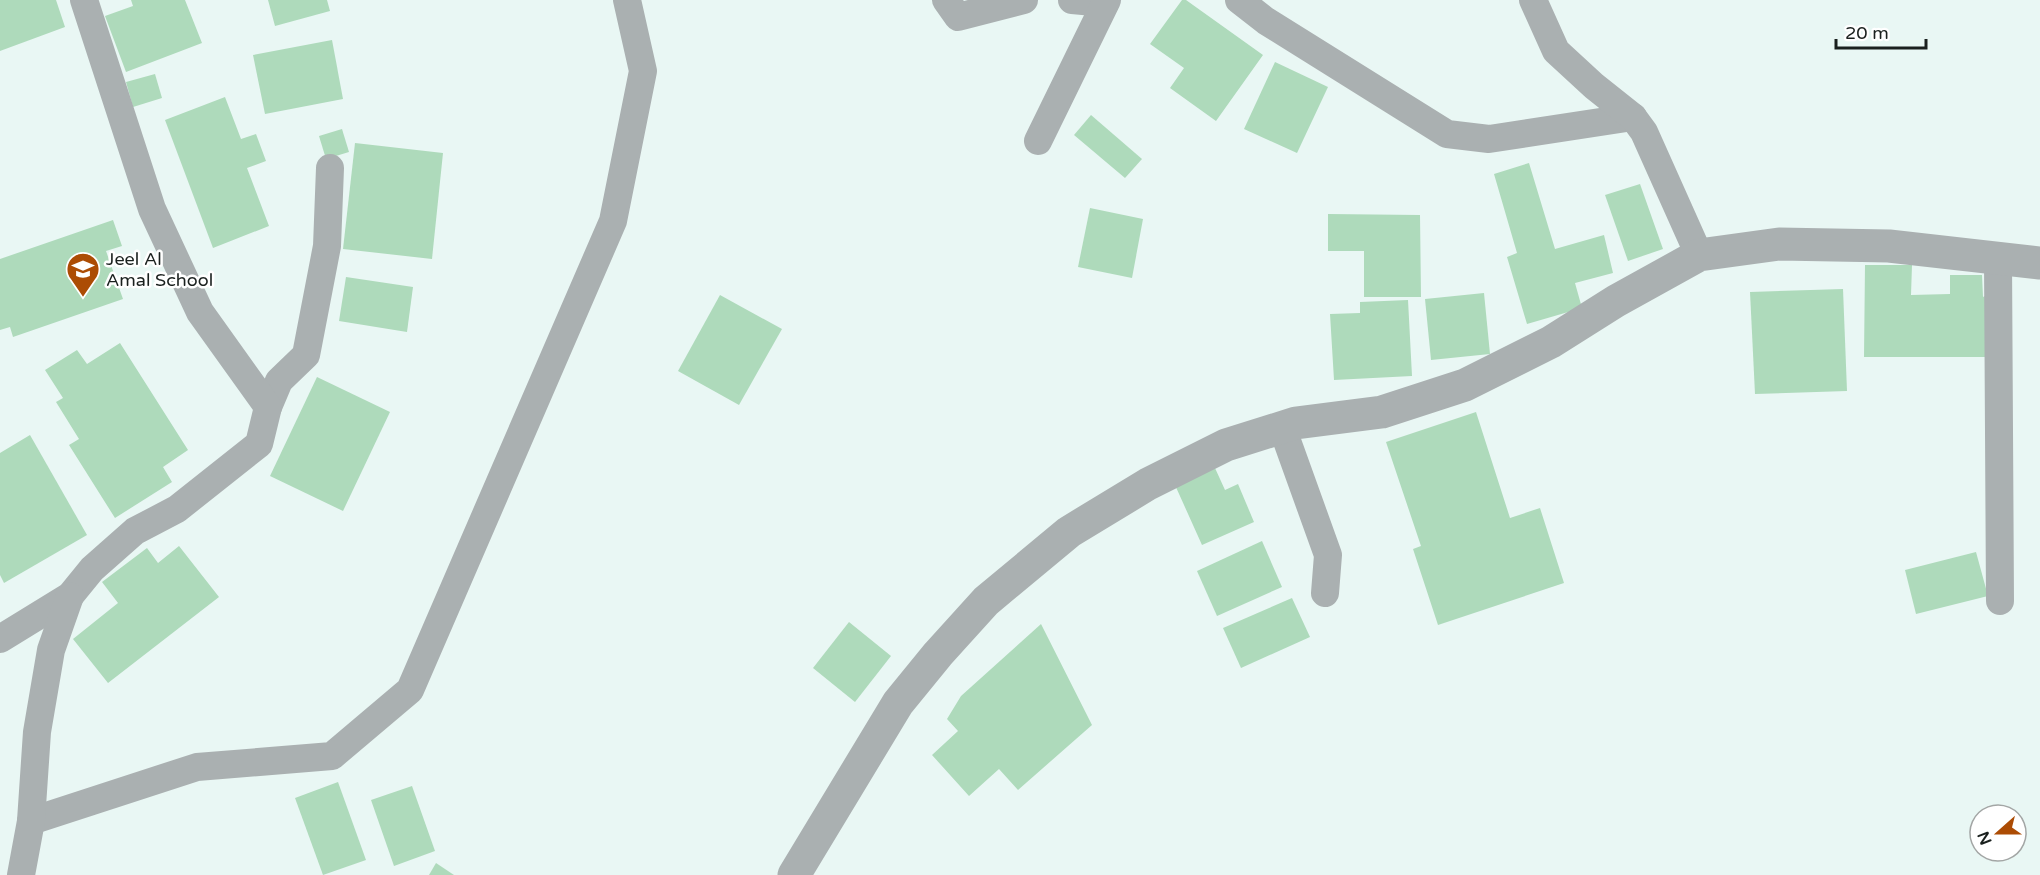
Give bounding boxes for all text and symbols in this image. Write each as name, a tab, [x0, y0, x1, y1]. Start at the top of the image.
scale bar	[1836, 12, 1926, 50]
text: 20 m	[1845, 22, 1889, 44]
place label: Jeel Al Amal School	[106, 248, 213, 291]
school or university icon: Jeel Al Amal School	[65, 251, 101, 298]
north arrow	[1968, 803, 2028, 863]
text: N	[1973, 828, 1997, 848]

